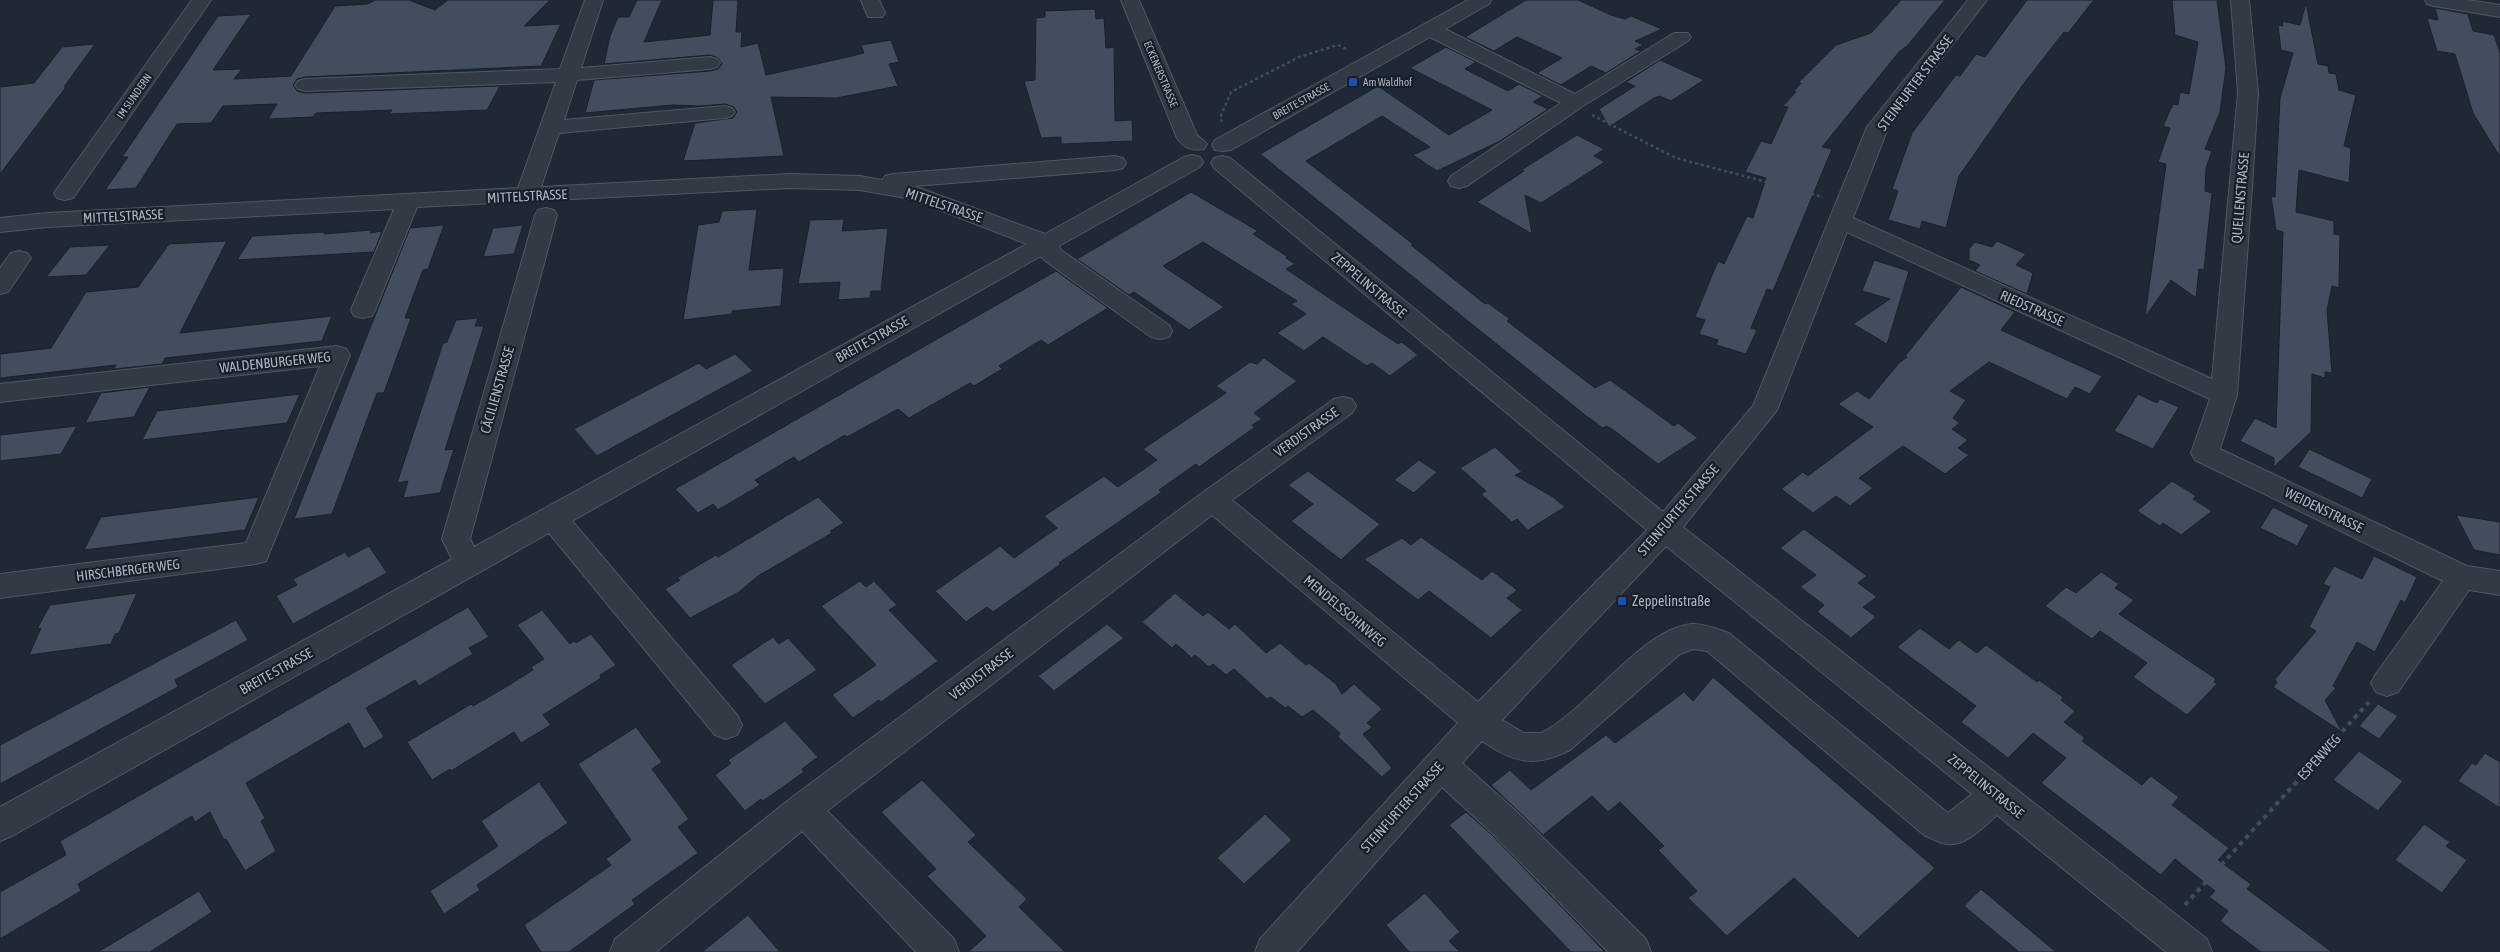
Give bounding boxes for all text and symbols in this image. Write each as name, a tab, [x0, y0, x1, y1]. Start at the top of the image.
street label: STEINFURTER STRASSE	[1874, 32, 1956, 134]
street label: ECKENERSTRASSE	[1142, 39, 1180, 109]
street label: IM SUNDERN	[114, 71, 154, 121]
marker: Am Waldhof	[1347, 76, 1359, 88]
place label: Am Waldhof	[1363, 76, 1412, 88]
street label: BREITE STRASSE	[1270, 80, 1332, 122]
street label: QUELLENSTRASSE	[2228, 152, 2252, 244]
street label: MITTELSTRASSE	[903, 184, 985, 226]
street label: MITTELSTRASSE	[487, 186, 568, 206]
street label: MITTELSTRASSE	[83, 206, 164, 226]
street label: ZEPPELINSTRASSE	[1328, 249, 1410, 321]
street label: RIEDSTRASSE	[1998, 287, 2066, 329]
street label: BREITE STRASSE	[833, 312, 911, 366]
street label: CÄCILIENSTRASSE	[477, 345, 517, 435]
street label: WALDENBURGER WEG	[219, 348, 331, 376]
street label: VERDISTRASSE	[1271, 404, 1341, 460]
street label: STEINFURTER STRASSE	[1634, 461, 1722, 559]
street label: WEIDENSTRASSE	[2282, 484, 2366, 536]
street label: HIRSCHBERGER WEG	[75, 556, 181, 584]
street label: MENDELSSOHNWEG	[1301, 572, 1389, 650]
place label: Zeppelinstraße	[1632, 593, 1710, 609]
marker: Zeppelinstraße	[1616, 595, 1628, 607]
street label: BREITE STRASSE	[237, 644, 315, 698]
street label: VERDISTRASSE	[946, 645, 1016, 703]
street label: ESPENWEG	[2294, 731, 2344, 783]
street label: ZEPPELINSTRASSE	[1945, 751, 2027, 821]
street label: STEINFURTER STRASSE	[1357, 759, 1447, 855]

